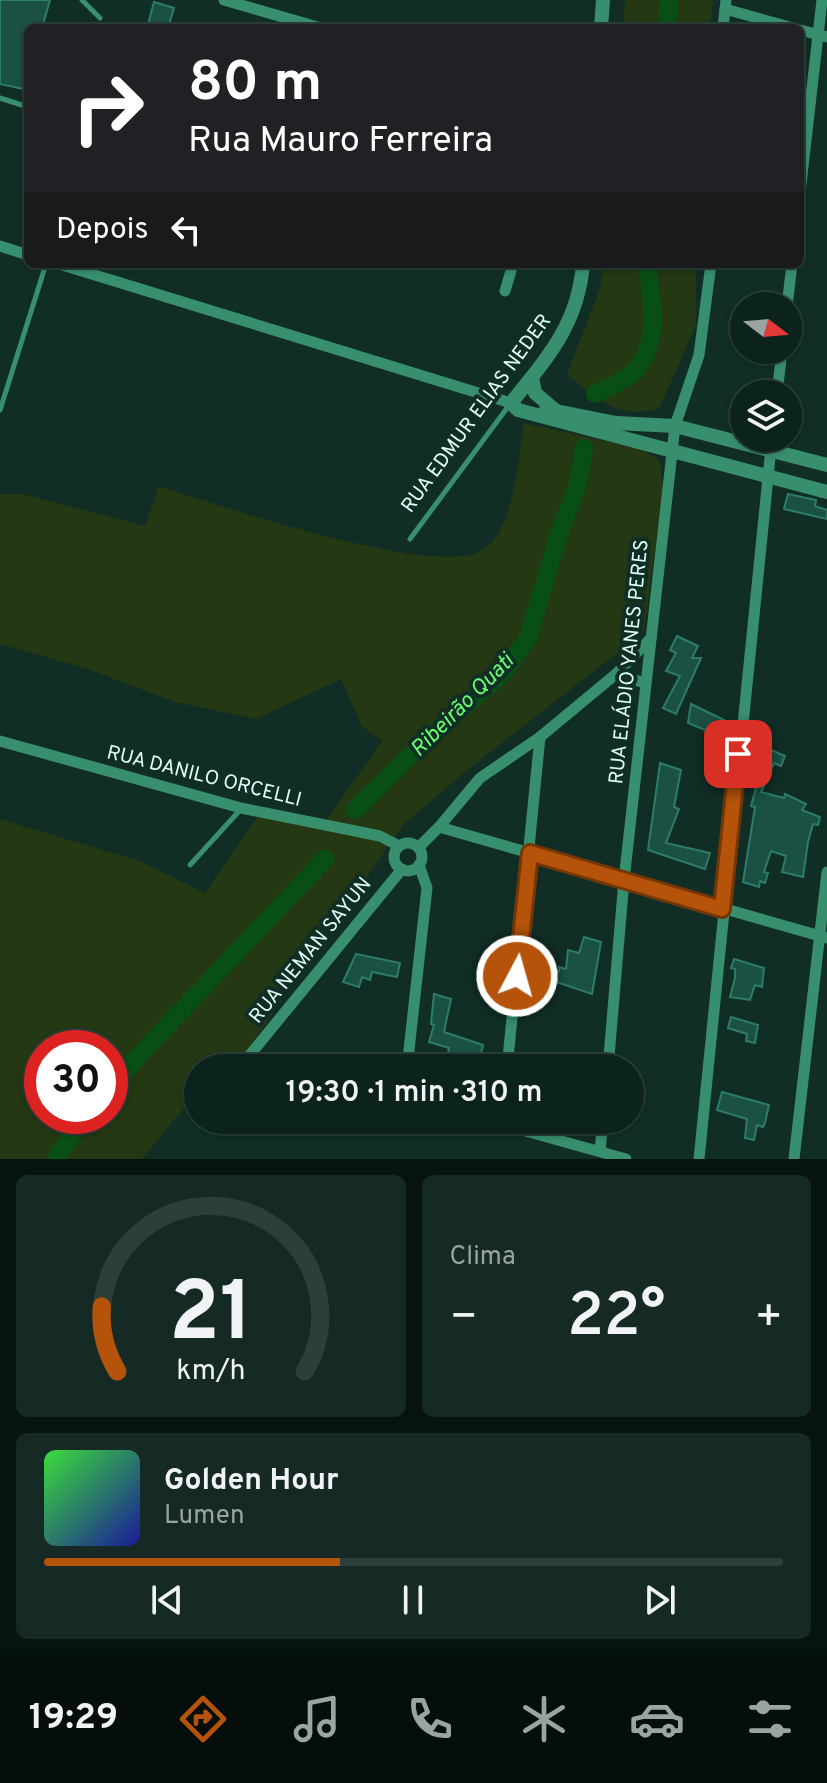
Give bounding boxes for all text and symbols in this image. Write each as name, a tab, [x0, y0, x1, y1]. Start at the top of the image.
text: 80 m	[188, 50, 322, 120]
icon: right	[56, 56, 160, 160]
text: Rua Mauro Ferreira	[188, 119, 493, 165]
icon: left	[164, 208, 208, 252]
text: Depois	[56, 212, 148, 249]
north arrow	[730, 292, 802, 364]
map controls	[730, 292, 802, 452]
street label: RUA EDMUR ELIAS NEDER	[396, 309, 558, 519]
button: layers	[730, 380, 802, 452]
street label: RUA ELÁDIO YANES PERES	[602, 538, 656, 786]
water label: Ribeirão Quati	[406, 648, 521, 763]
pin	[704, 720, 772, 788]
icon: arrive	[716, 732, 760, 776]
street label: RUA DANILO ORCELLI	[104, 740, 304, 814]
street label: RUA NEMAN SAYUN	[244, 872, 378, 1030]
position arrow	[475, 934, 559, 1018]
speed limit sign: 30	[24, 1030, 128, 1134]
text: 19:30 · 1 min · 310 m	[286, 1075, 542, 1112]
text: Clima	[450, 1241, 516, 1274]
text: 21	[169, 1265, 253, 1370]
text: 22°	[567, 1281, 665, 1357]
text: −	[450, 1291, 478, 1347]
text: +	[755, 1291, 783, 1347]
text: km/h	[176, 1354, 245, 1390]
text: Golden Hour	[164, 1463, 338, 1500]
text: Lumen	[164, 1500, 245, 1533]
icon: previous	[145, 1578, 189, 1622]
icon: pause	[391, 1578, 435, 1622]
icon: next	[638, 1578, 682, 1622]
icon: directions	[175, 1691, 231, 1747]
icon: music	[289, 1691, 345, 1747]
icon: phone	[402, 1691, 458, 1747]
icon: climate	[516, 1691, 572, 1747]
icon: car	[629, 1691, 685, 1747]
icon: filters	[742, 1691, 798, 1747]
text: 19:29	[29, 1696, 118, 1742]

